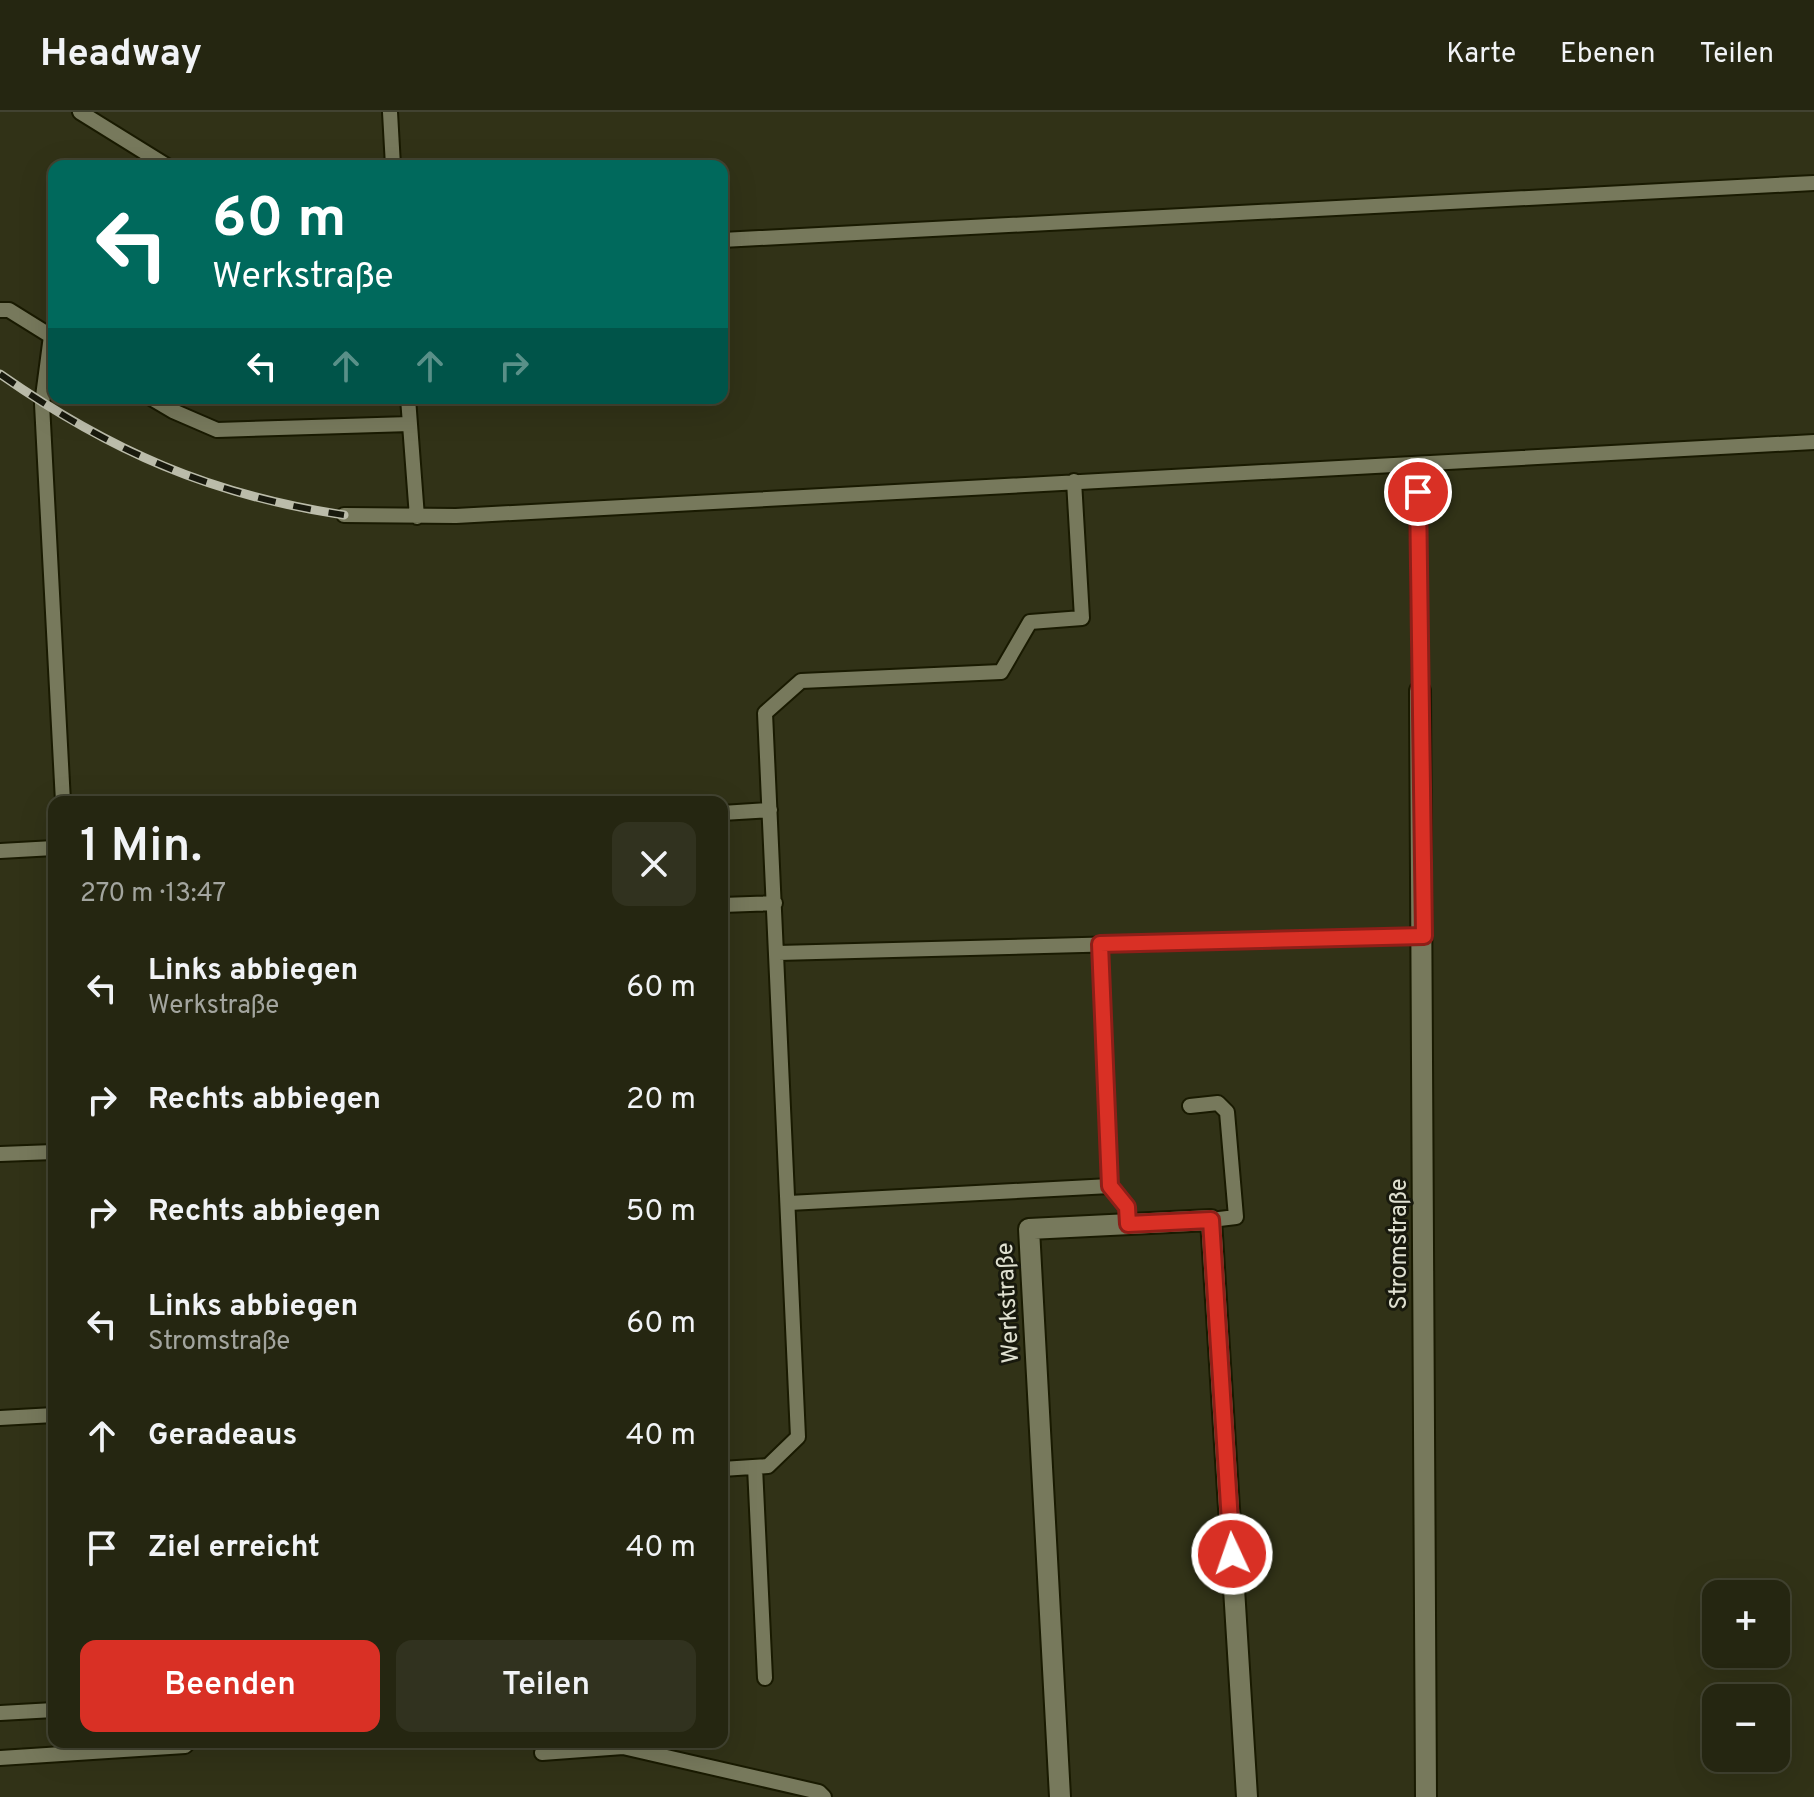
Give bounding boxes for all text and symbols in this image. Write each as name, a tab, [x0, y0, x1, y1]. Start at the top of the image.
text: Headway	[40, 31, 202, 80]
text: Karte	[1446, 37, 1516, 73]
text: Ebenen	[1560, 37, 1656, 73]
text: Teilen	[1700, 37, 1774, 73]
text: 60 m	[212, 186, 346, 256]
icon: left	[80, 192, 184, 296]
text: Werkstraße	[212, 255, 394, 301]
icon: left	[240, 344, 284, 388]
icon: ahead	[324, 344, 368, 388]
icon: ahead	[408, 344, 452, 388]
icon: right	[492, 344, 536, 388]
pin	[1384, 458, 1452, 526]
icon: arrive	[1396, 470, 1440, 514]
text: 1 Min.	[80, 818, 202, 878]
button: close	[612, 822, 696, 906]
text: 270 m · 13:47	[80, 878, 226, 911]
text: Links abbiegen	[148, 953, 358, 990]
icon: left	[80, 966, 124, 1010]
text: 60 m	[626, 970, 696, 1007]
text: Werkstraße	[148, 990, 279, 1023]
icon: right	[80, 1078, 124, 1122]
text: Rechts abbiegen	[148, 1082, 381, 1119]
text: 20 m	[626, 1082, 696, 1119]
street label: Stromstraße	[1385, 1178, 1415, 1310]
icon: right	[80, 1190, 124, 1234]
text: Rechts abbiegen	[148, 1194, 381, 1231]
text: 50 m	[626, 1194, 696, 1231]
street label: Werkstraße	[991, 1242, 1027, 1364]
text: Links abbiegen	[148, 1289, 358, 1326]
icon: left	[80, 1302, 124, 1346]
text: 60 m	[626, 1306, 696, 1343]
text: Stromstraße	[148, 1326, 290, 1359]
icon: ahead	[80, 1414, 124, 1458]
text: Geradeaus	[148, 1418, 297, 1455]
text: 40 m	[626, 1418, 696, 1455]
position arrow	[1190, 1512, 1274, 1596]
icon: arrive	[80, 1526, 124, 1570]
text: Ziel erreicht	[148, 1530, 320, 1567]
text: 40 m	[626, 1530, 696, 1567]
map controls	[1702, 1580, 1790, 1772]
button: +	[1702, 1580, 1790, 1668]
button: Beenden	[80, 1640, 380, 1732]
button: Teilen	[396, 1640, 696, 1732]
button: −	[1702, 1684, 1790, 1772]

